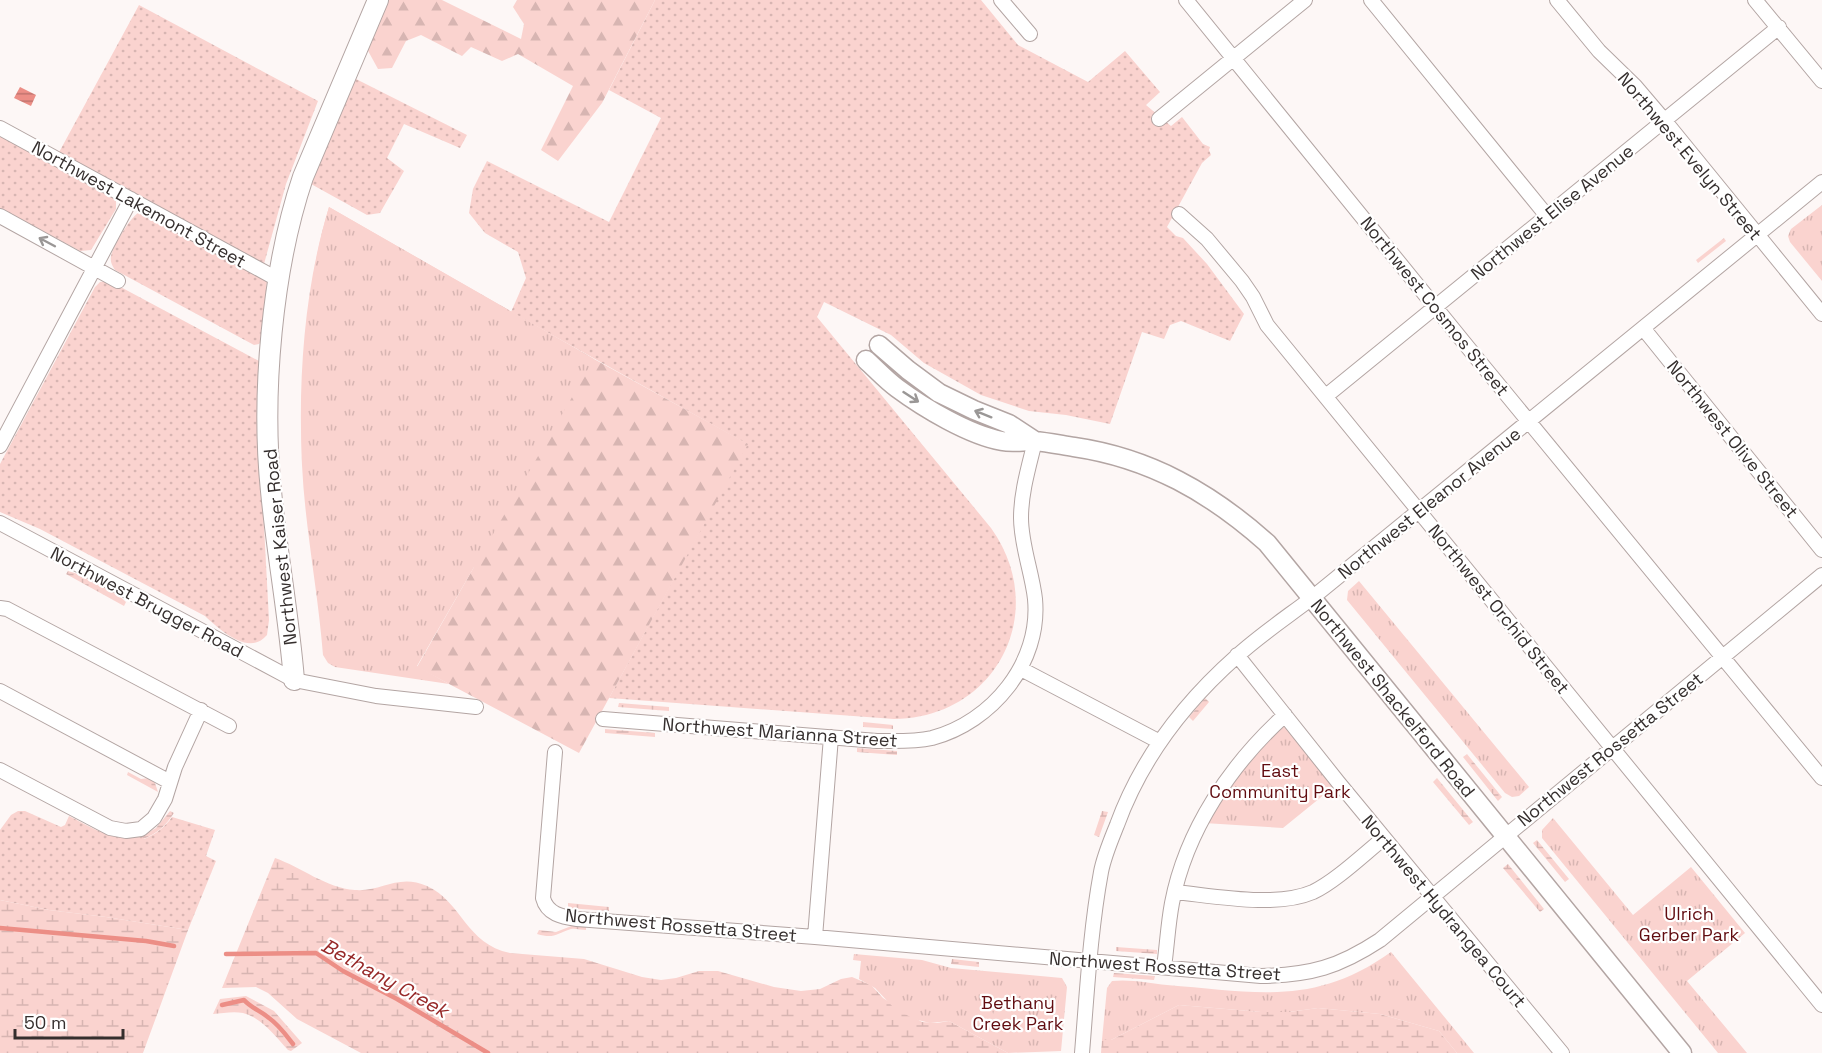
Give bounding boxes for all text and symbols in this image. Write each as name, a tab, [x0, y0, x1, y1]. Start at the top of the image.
street label: Northwest Evelyn Street	[1613, 67, 1767, 245]
street label: Northwest Lakemont Street	[28, 135, 250, 273]
street label: Northwest Elise Avenue	[1466, 139, 1638, 285]
street label: Northwest Cosmos Street	[1356, 212, 1514, 400]
one-way arrow	[39, 236, 56, 248]
street label: Northwest Olive Street	[1662, 355, 1804, 523]
one-way arrow	[903, 391, 920, 404]
one-way arrow	[975, 408, 993, 419]
street label: Northwest Eleanor Avenue	[1333, 422, 1525, 584]
street label: Northwest Kaiser Road	[258, 448, 302, 646]
street label: Northwest Orchid Street	[1423, 519, 1575, 699]
street label: Northwest Brugger Road	[47, 541, 247, 663]
street label: Northwest Shackelford Road	[1306, 594, 1480, 802]
street label: Northwest Rossetta Street	[1512, 667, 1708, 831]
street label: Northwest Marianna Street	[662, 712, 898, 752]
park label: East Community Park	[1209, 759, 1351, 803]
street label: Northwest Hydrangea Court	[1357, 810, 1531, 1012]
park label: Ulrich Gerber Park	[1639, 902, 1740, 946]
street label: Northwest Rossetta Street	[564, 903, 798, 947]
water label: Bethany Creek	[317, 932, 455, 1025]
street label: Northwest Rossetta Street	[1048, 946, 1282, 986]
park label: Bethany Creek Park	[972, 991, 1064, 1035]
scale bar	[15, 1002, 123, 1040]
text: 50 m	[24, 1011, 66, 1034]

